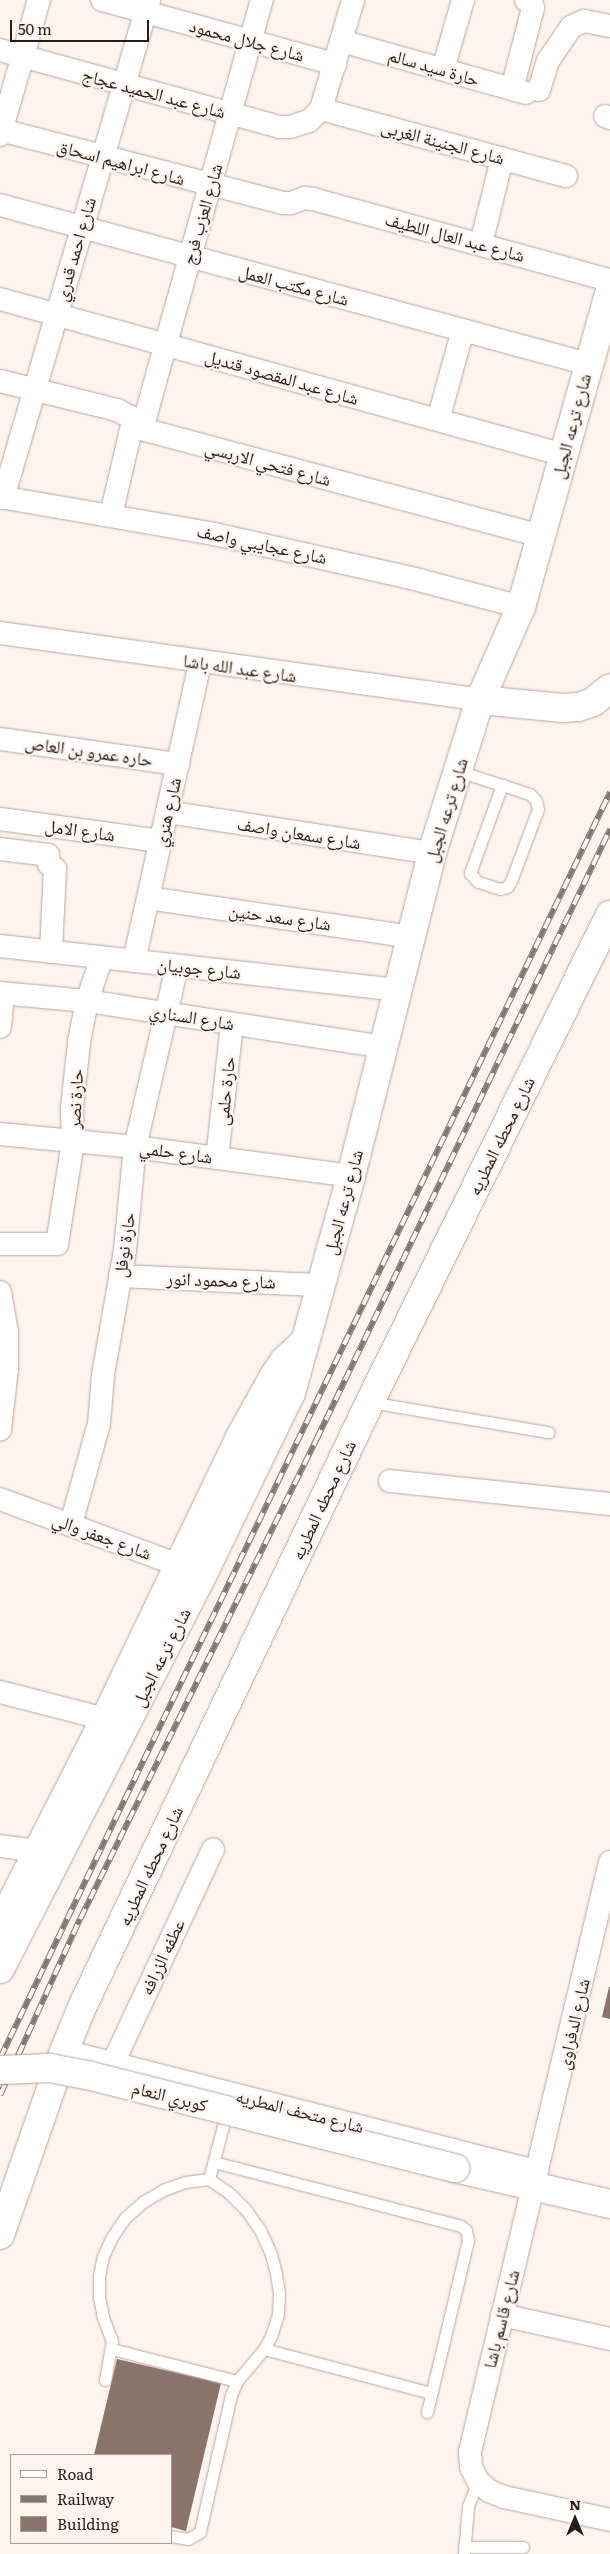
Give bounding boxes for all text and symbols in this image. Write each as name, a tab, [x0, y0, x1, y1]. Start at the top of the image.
scale bar	[12, 10, 151, 42]
street label: شارع جلال محمود	[187, 14, 307, 66]
text: 50 m	[18, 17, 52, 40]
street label: حارة سيد سالم	[386, 44, 482, 90]
street label: شارع عبد الحميد عجاج	[80, 63, 228, 123]
street label: شارع الجنينة الغربى	[379, 115, 507, 169]
street label: شارع ابراهيم اسحاق	[55, 135, 187, 189]
street label: شارع العزب فرج	[177, 161, 227, 267]
street label: شارع احمد قدري	[50, 194, 100, 304]
street label: شارع عبد العال اللطيف	[383, 208, 527, 266]
street label: شارع مكتب العمل	[237, 260, 351, 310]
street label: شارع عبد المقصود قنديل	[203, 345, 361, 409]
street label: شارع ترعه الجبل	[547, 371, 595, 481]
street label: شارع فتحي الاربسي	[203, 436, 333, 490]
street label: شارع عجايبي واصف	[195, 520, 329, 568]
street label: شارع عبد الله باشا	[182, 649, 298, 687]
street label: حاره عمرو بن العاص	[24, 731, 154, 771]
street label: شارع ترعه الجبل	[420, 755, 472, 865]
street label: شارع هنري	[149, 775, 185, 849]
street label: شارع سمعان واصف	[236, 813, 362, 853]
street label: شارع الامل	[44, 814, 116, 846]
street label: شارع سعد حنين	[228, 899, 332, 935]
street label: شارع جوبيان	[156, 953, 242, 983]
street label: شارع السناري	[148, 1000, 236, 1034]
street label: حارة حلمى	[211, 1055, 239, 1127]
street label: حارة نصر	[63, 1068, 87, 1130]
street label: شارع محطه المطريه	[463, 1073, 539, 1199]
street label: شارع حلمي	[138, 1136, 214, 1168]
street label: شارع ترعه الجبل	[319, 1147, 367, 1257]
street label: حارة نوفل	[109, 1211, 139, 1279]
street label: شارع محمود انور	[166, 1267, 276, 1293]
street label: شارع محطه المطريه	[286, 1437, 360, 1563]
street label: شارع جعفر والي	[50, 1508, 154, 1564]
street label: شارع ترعه الجبل	[127, 1604, 195, 1710]
street label: شارع محطه المطريه	[113, 1803, 187, 1929]
street label: عطفه الزرافه	[135, 1916, 189, 1998]
street label: شارع الدفراوى	[552, 1976, 594, 2072]
street label: كوبري النعام	[130, 2076, 210, 2116]
street label: شارع متحف المطريه	[234, 2085, 366, 2137]
street label: شارع قاسم باشا	[478, 2267, 524, 2371]
legend	[10, 2454, 172, 2544]
text: Road	[57, 2462, 93, 2485]
text: Railway	[57, 2487, 114, 2510]
north arrow	[550, 2494, 600, 2544]
text: N	[569, 2494, 581, 2514]
text: Building	[57, 2512, 119, 2535]

